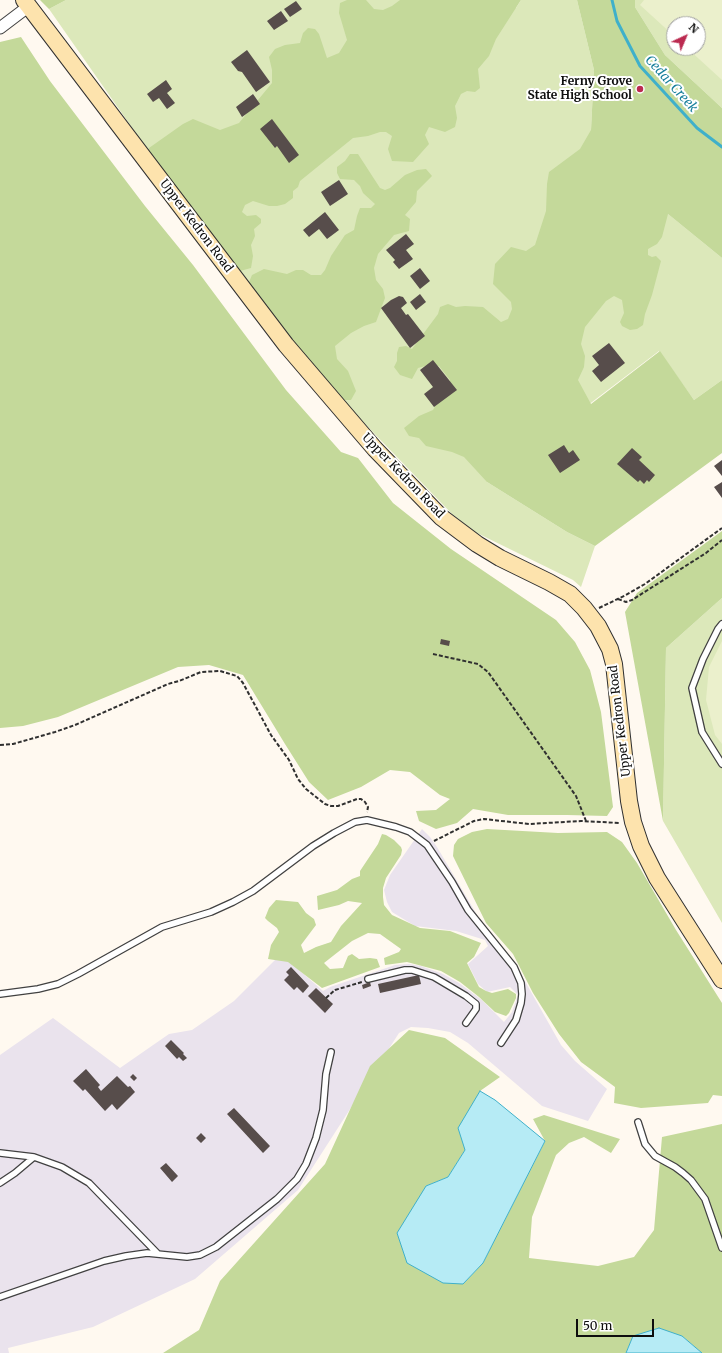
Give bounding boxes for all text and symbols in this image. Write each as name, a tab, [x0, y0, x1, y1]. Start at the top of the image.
north arrow	[666, 16, 706, 56]
text: N	[686, 20, 702, 36]
water label: Cedar Creek	[642, 53, 700, 115]
place label: Ferny Grove State High School	[528, 75, 632, 103]
marker: Ferny Grove State High School	[635, 84, 645, 94]
street label: Upper Kedron Road	[156, 177, 236, 275]
street label: Upper Kedron Road	[359, 431, 447, 521]
street label: Upper Kedron Road	[606, 664, 634, 778]
scale bar	[578, 1311, 656, 1337]
text: 50 m	[583, 1318, 612, 1333]

